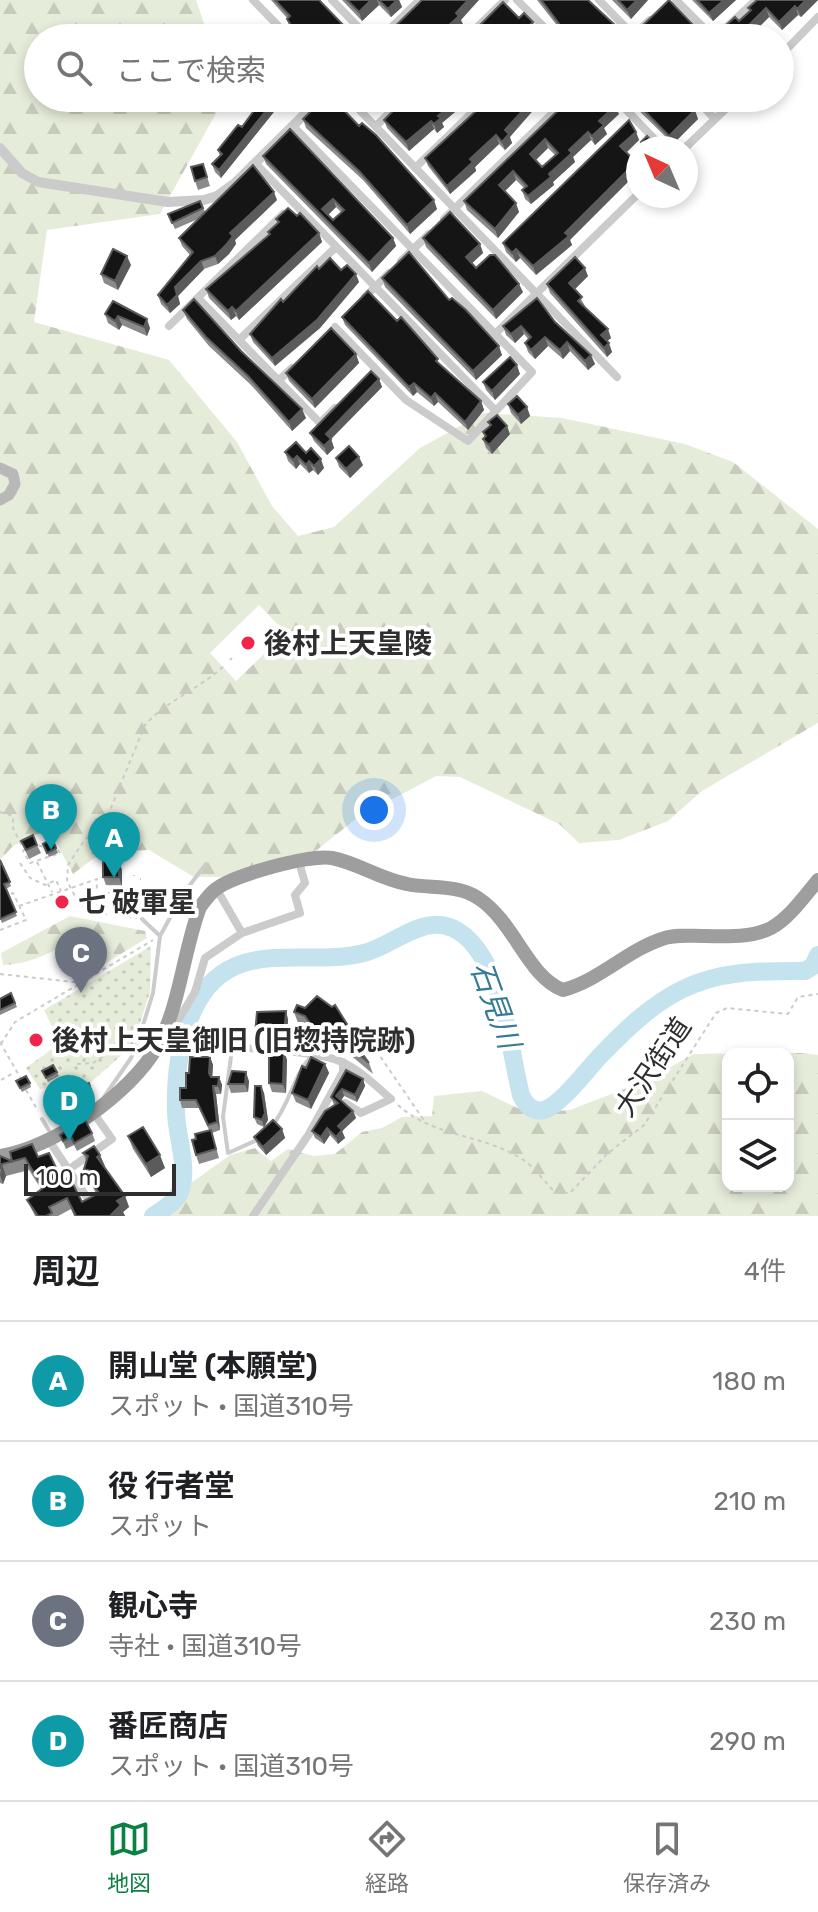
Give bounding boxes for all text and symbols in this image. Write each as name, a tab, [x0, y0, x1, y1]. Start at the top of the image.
search box	[24, 24, 794, 112]
icon: search	[52, 46, 96, 90]
text: ここで検索	[116, 53, 266, 89]
north arrow	[626, 136, 698, 208]
place label: 後村上天皇陵	[264, 627, 432, 660]
marker: 後村上天皇陵	[239, 634, 257, 652]
pin: B	[25, 784, 77, 850]
your location	[354, 790, 394, 830]
pin: A	[88, 812, 140, 878]
place label: 七 破軍星	[78, 886, 196, 919]
marker: 七 破軍星	[53, 893, 71, 911]
pin: C	[55, 927, 107, 993]
water label: 石見川	[463, 957, 528, 1056]
street label: 大沢街道	[608, 1011, 698, 1123]
place label: 後村上天皇御旧 (旧惣持院跡)	[52, 1024, 415, 1057]
marker: 後村上天皇御旧 (旧惣持院跡)	[27, 1031, 45, 1049]
map controls	[722, 1048, 794, 1192]
button: locate	[722, 1048, 794, 1120]
pin: D	[43, 1075, 95, 1141]
button: layers	[722, 1120, 794, 1192]
scale bar	[24, 1160, 176, 1196]
text: 100 m	[36, 1164, 98, 1191]
text: 周辺	[32, 1251, 100, 1292]
text: 4件	[744, 1256, 786, 1287]
text: 開山堂 (本願堂)	[108, 1348, 317, 1384]
text: A	[49, 1366, 67, 1397]
text: 180 m	[712, 1366, 786, 1397]
text: スポット · 国道310号	[108, 1391, 354, 1422]
text: 役 行者堂	[108, 1468, 234, 1504]
text: B	[49, 1486, 67, 1517]
text: 210 m	[714, 1486, 786, 1517]
text: スポット	[108, 1511, 212, 1542]
text: 観心寺	[108, 1588, 198, 1624]
text: C	[49, 1606, 67, 1637]
text: 230 m	[709, 1606, 786, 1637]
text: 寺社 · 国道310号	[108, 1631, 302, 1662]
text: 番匠商店	[108, 1708, 228, 1744]
text: D	[49, 1726, 67, 1757]
text: 290 m	[709, 1726, 786, 1757]
text: スポット · 国道310号	[108, 1751, 354, 1782]
tab: 地図	[107, 1817, 151, 1897]
tab: 経路	[365, 1817, 409, 1897]
tab: 保存済み	[623, 1817, 711, 1897]

